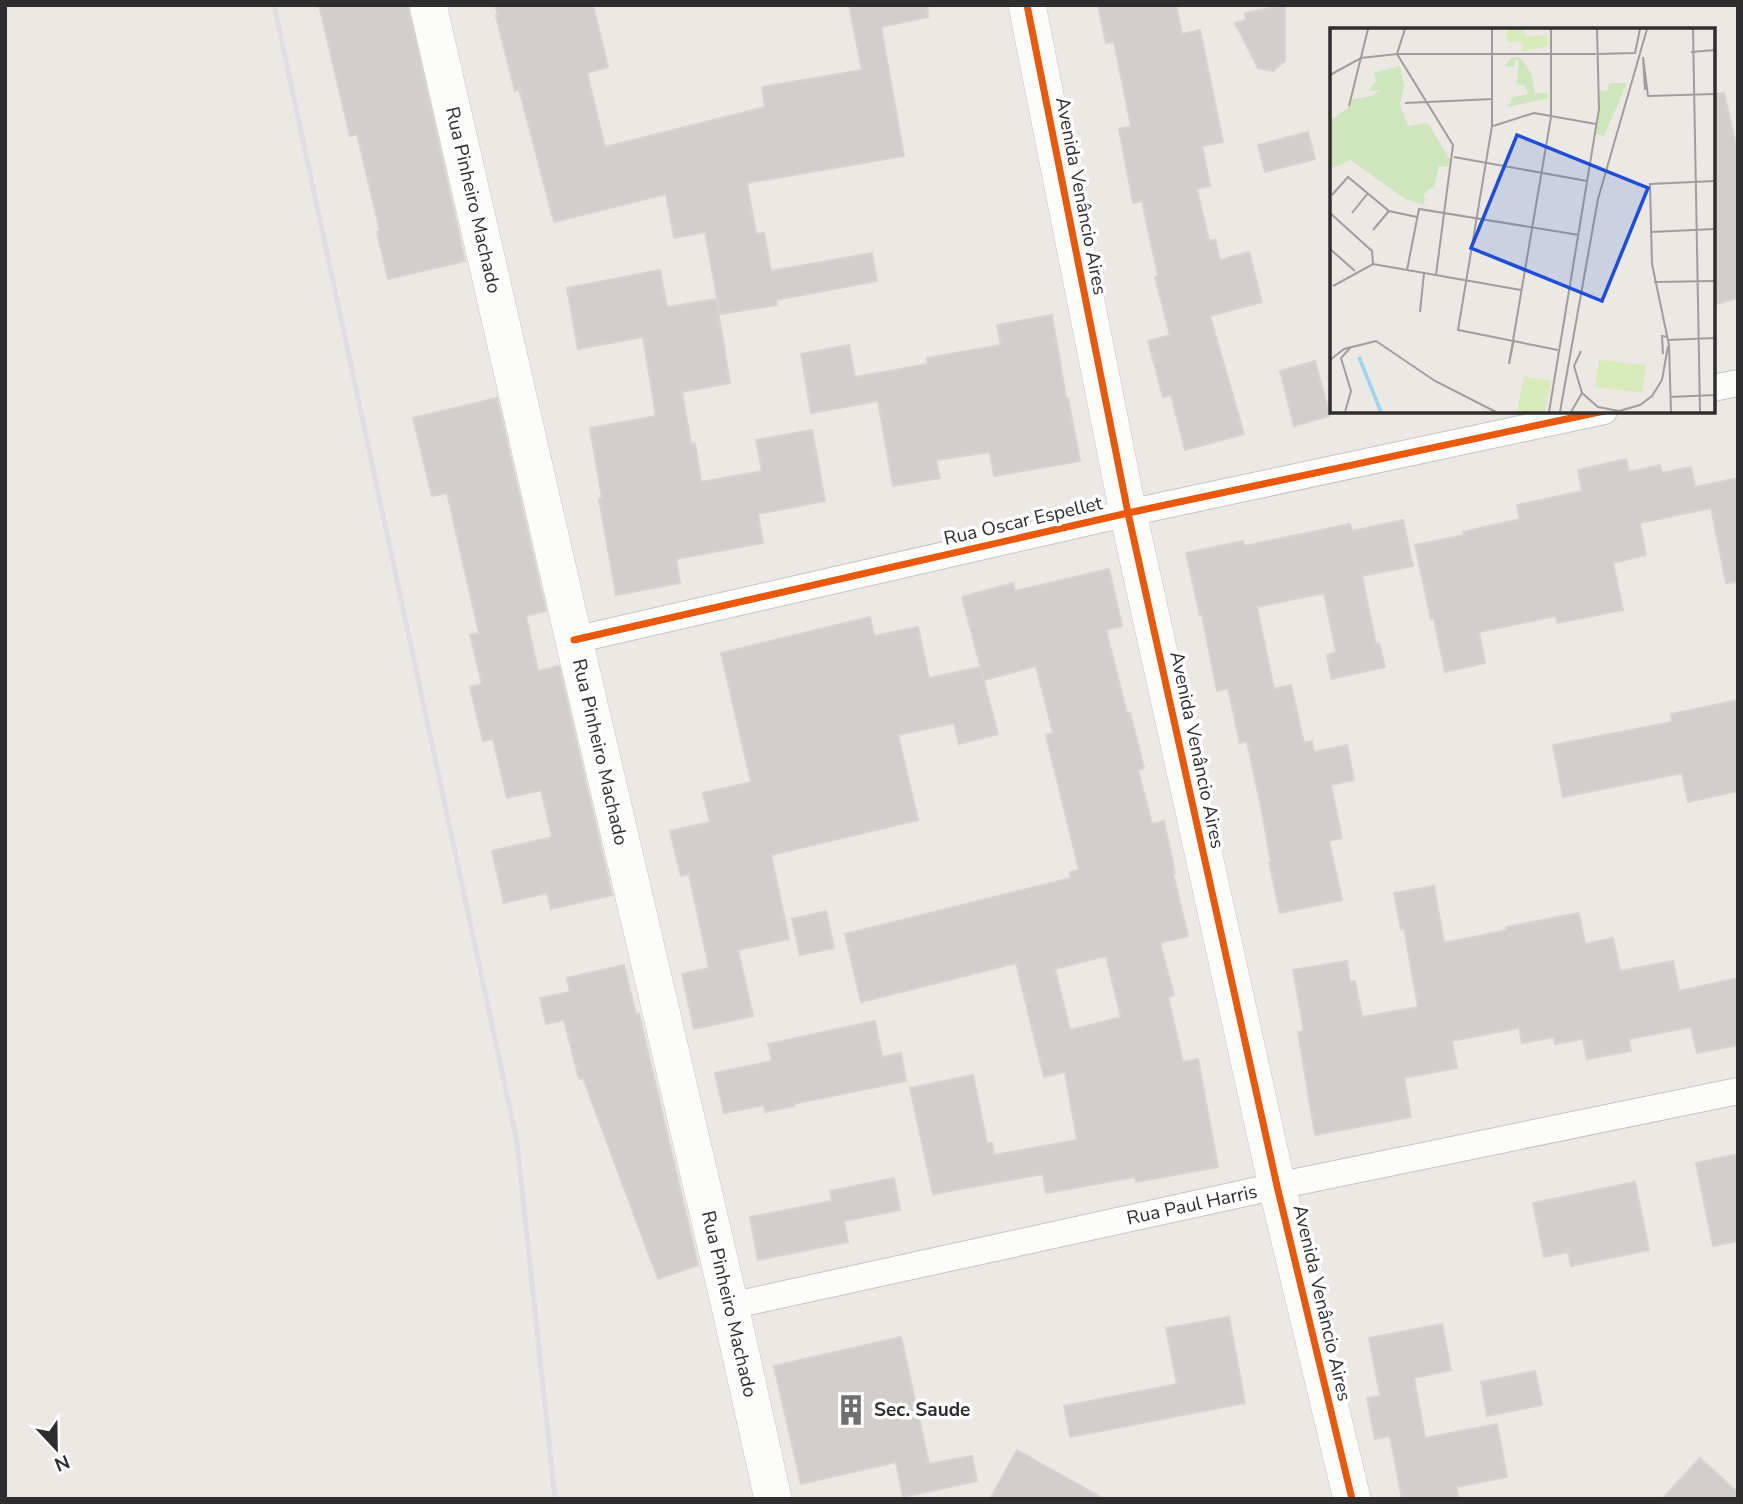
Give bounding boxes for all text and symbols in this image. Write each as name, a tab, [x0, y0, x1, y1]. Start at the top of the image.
inset map	[1330, 28, 1715, 413]
street label: Avenida Venâncio Aires	[1049, 95, 1113, 297]
street label: Rua Pinheiro Machado	[439, 104, 507, 296]
street label: Rua Oscar Espellet	[941, 490, 1105, 552]
street label: Avenida Venâncio Aires	[1163, 649, 1231, 851]
street label: Rua Pinheiro Machado	[566, 656, 634, 848]
street label: Rua Paul Harris	[1124, 1178, 1260, 1232]
street label: Avenida Venâncio Aires	[1287, 1202, 1357, 1404]
street label: Rua Pinheiro Machado	[695, 1208, 763, 1400]
building icon: Sec. Saude	[834, 1393, 868, 1427]
place label: Sec. Saude	[874, 1397, 970, 1423]
north arrow	[21, 1413, 91, 1483]
text: N	[51, 1448, 73, 1478]

